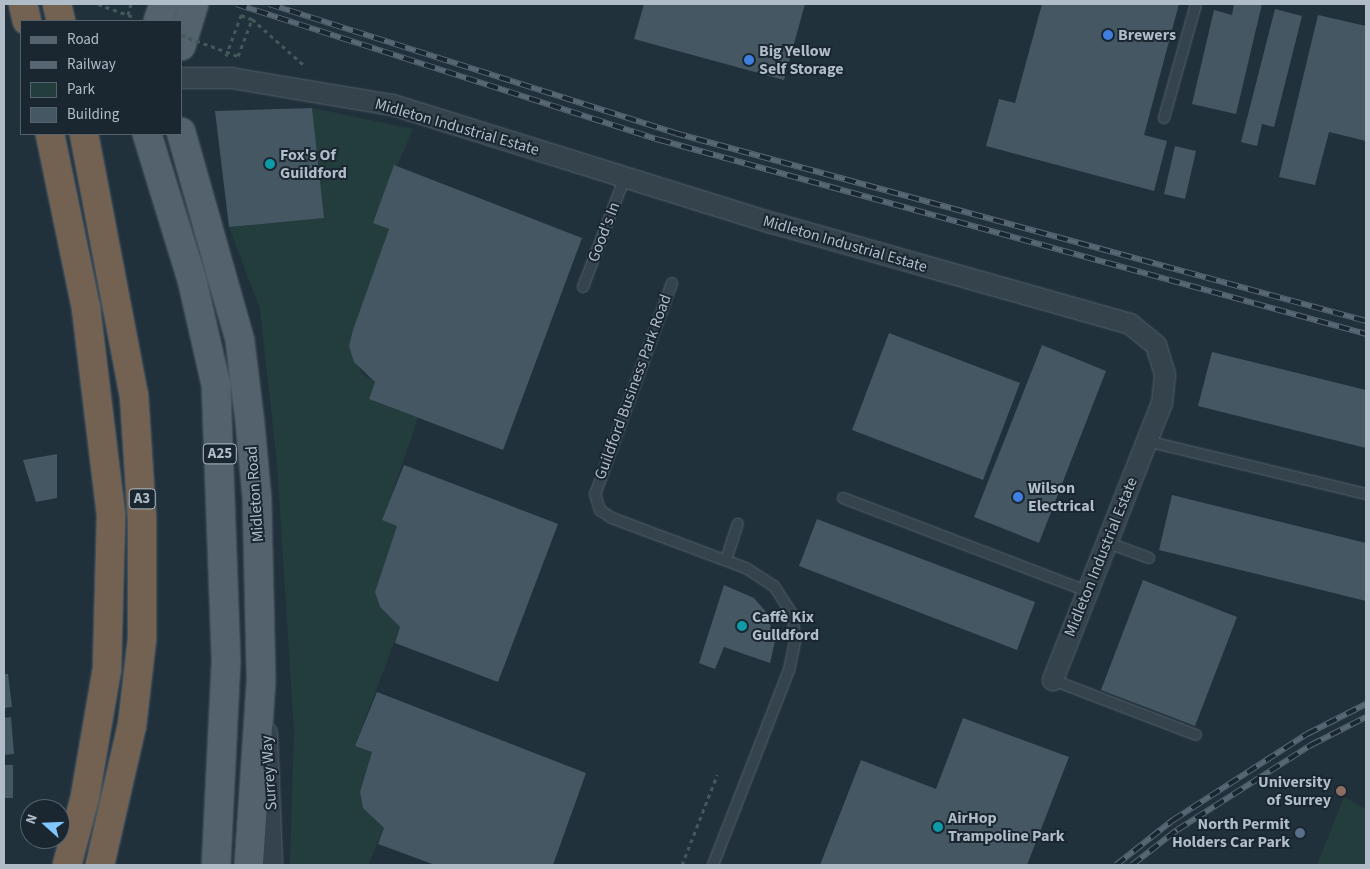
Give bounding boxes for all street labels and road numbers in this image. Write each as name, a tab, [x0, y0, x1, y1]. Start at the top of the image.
street label: Midleton Industrial Estate	[373, 94, 541, 160]
street label: Good's In	[584, 199, 624, 265]
street label: Midleton Industrial Estate	[761, 211, 929, 277]
street label: Guildford Business Park Road	[591, 292, 675, 482]
road number: A25	[202, 442, 238, 466]
street label: Midleton Road	[242, 445, 268, 543]
street label: Midleton Industrial Estate	[1060, 475, 1142, 639]
road number: A3	[128, 486, 156, 512]
street label: Surrey Way	[257, 735, 281, 811]

